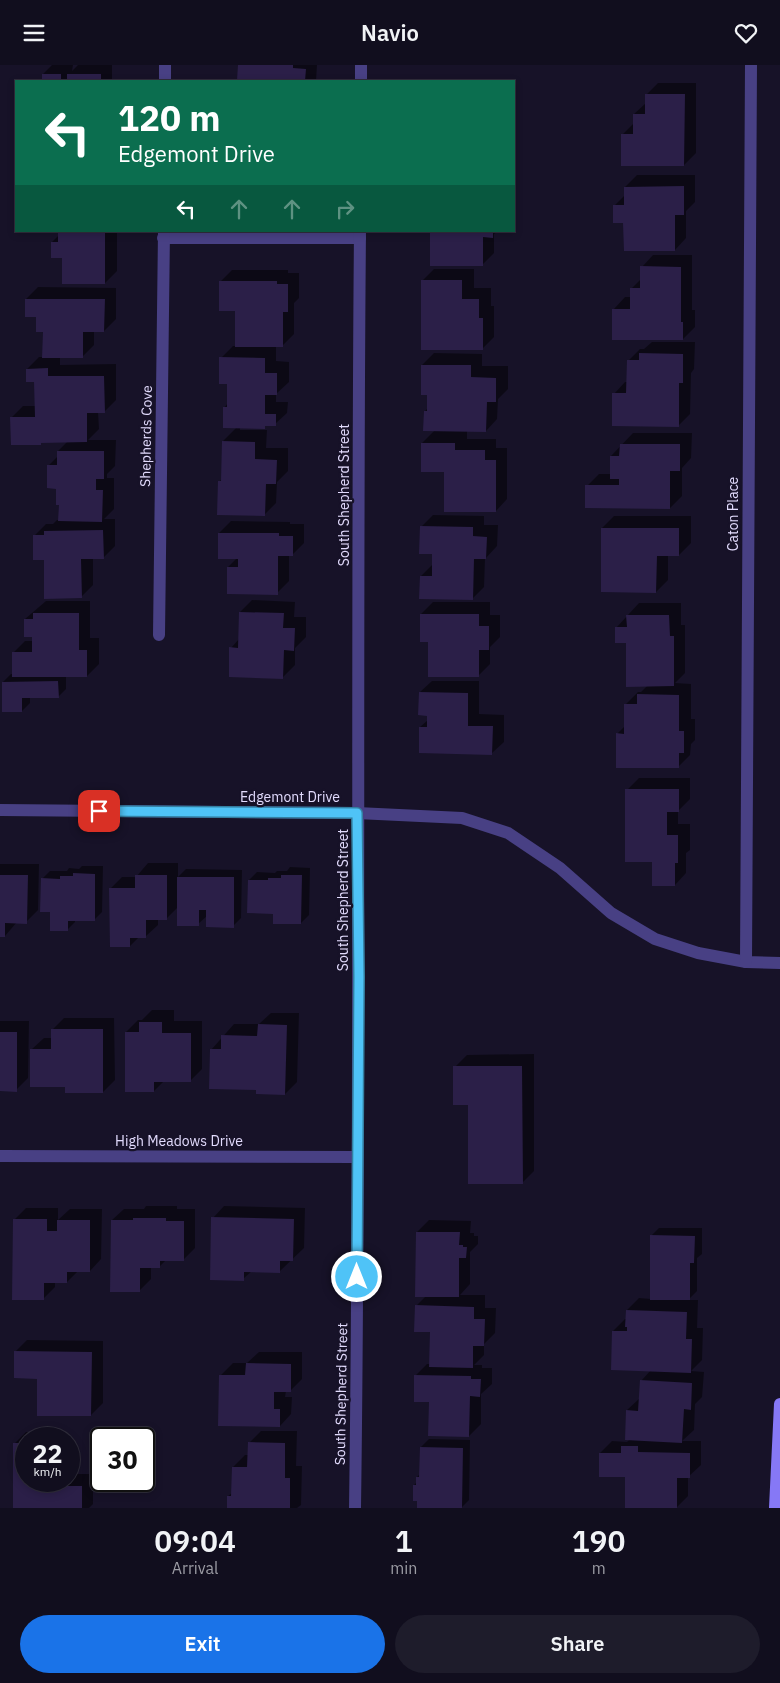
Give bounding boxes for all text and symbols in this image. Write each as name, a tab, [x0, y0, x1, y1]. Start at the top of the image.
text: Navio	[361, 18, 419, 47]
icon: menu	[20, 19, 48, 47]
icon: heart	[732, 19, 760, 47]
text: 120 m	[118, 95, 221, 141]
icon: left	[35, 100, 100, 165]
text: Edgemont Drive	[118, 139, 275, 168]
icon: left	[172, 195, 200, 223]
icon: ahead	[225, 195, 253, 223]
icon: ahead	[278, 195, 306, 223]
icon: right	[331, 195, 359, 223]
street label: Shepherds Cove	[136, 385, 156, 487]
street label: South Shepherd Street	[335, 424, 353, 566]
street label: Caton Place	[724, 476, 742, 551]
street label: Edgemont Drive	[240, 788, 340, 806]
pin	[78, 790, 120, 832]
icon: arrive	[85, 797, 113, 825]
street label: South Shepherd Street	[334, 829, 352, 971]
street label: High Meadows Drive	[115, 1132, 243, 1150]
position arrow	[330, 1250, 382, 1302]
street label: South Shepherd Street	[331, 1323, 351, 1465]
speed limit sign: 30	[90, 1427, 155, 1492]
text: 22	[32, 1437, 63, 1470]
text: km/h	[33, 1464, 62, 1479]
text: 09:04	[154, 1521, 236, 1560]
text: 1	[395, 1521, 413, 1560]
text: 190	[572, 1521, 626, 1560]
text: Arrival	[172, 1558, 218, 1578]
text: min	[390, 1558, 417, 1578]
text: m	[592, 1558, 606, 1578]
button: Exit	[20, 1615, 385, 1673]
button: Share	[395, 1615, 760, 1673]

